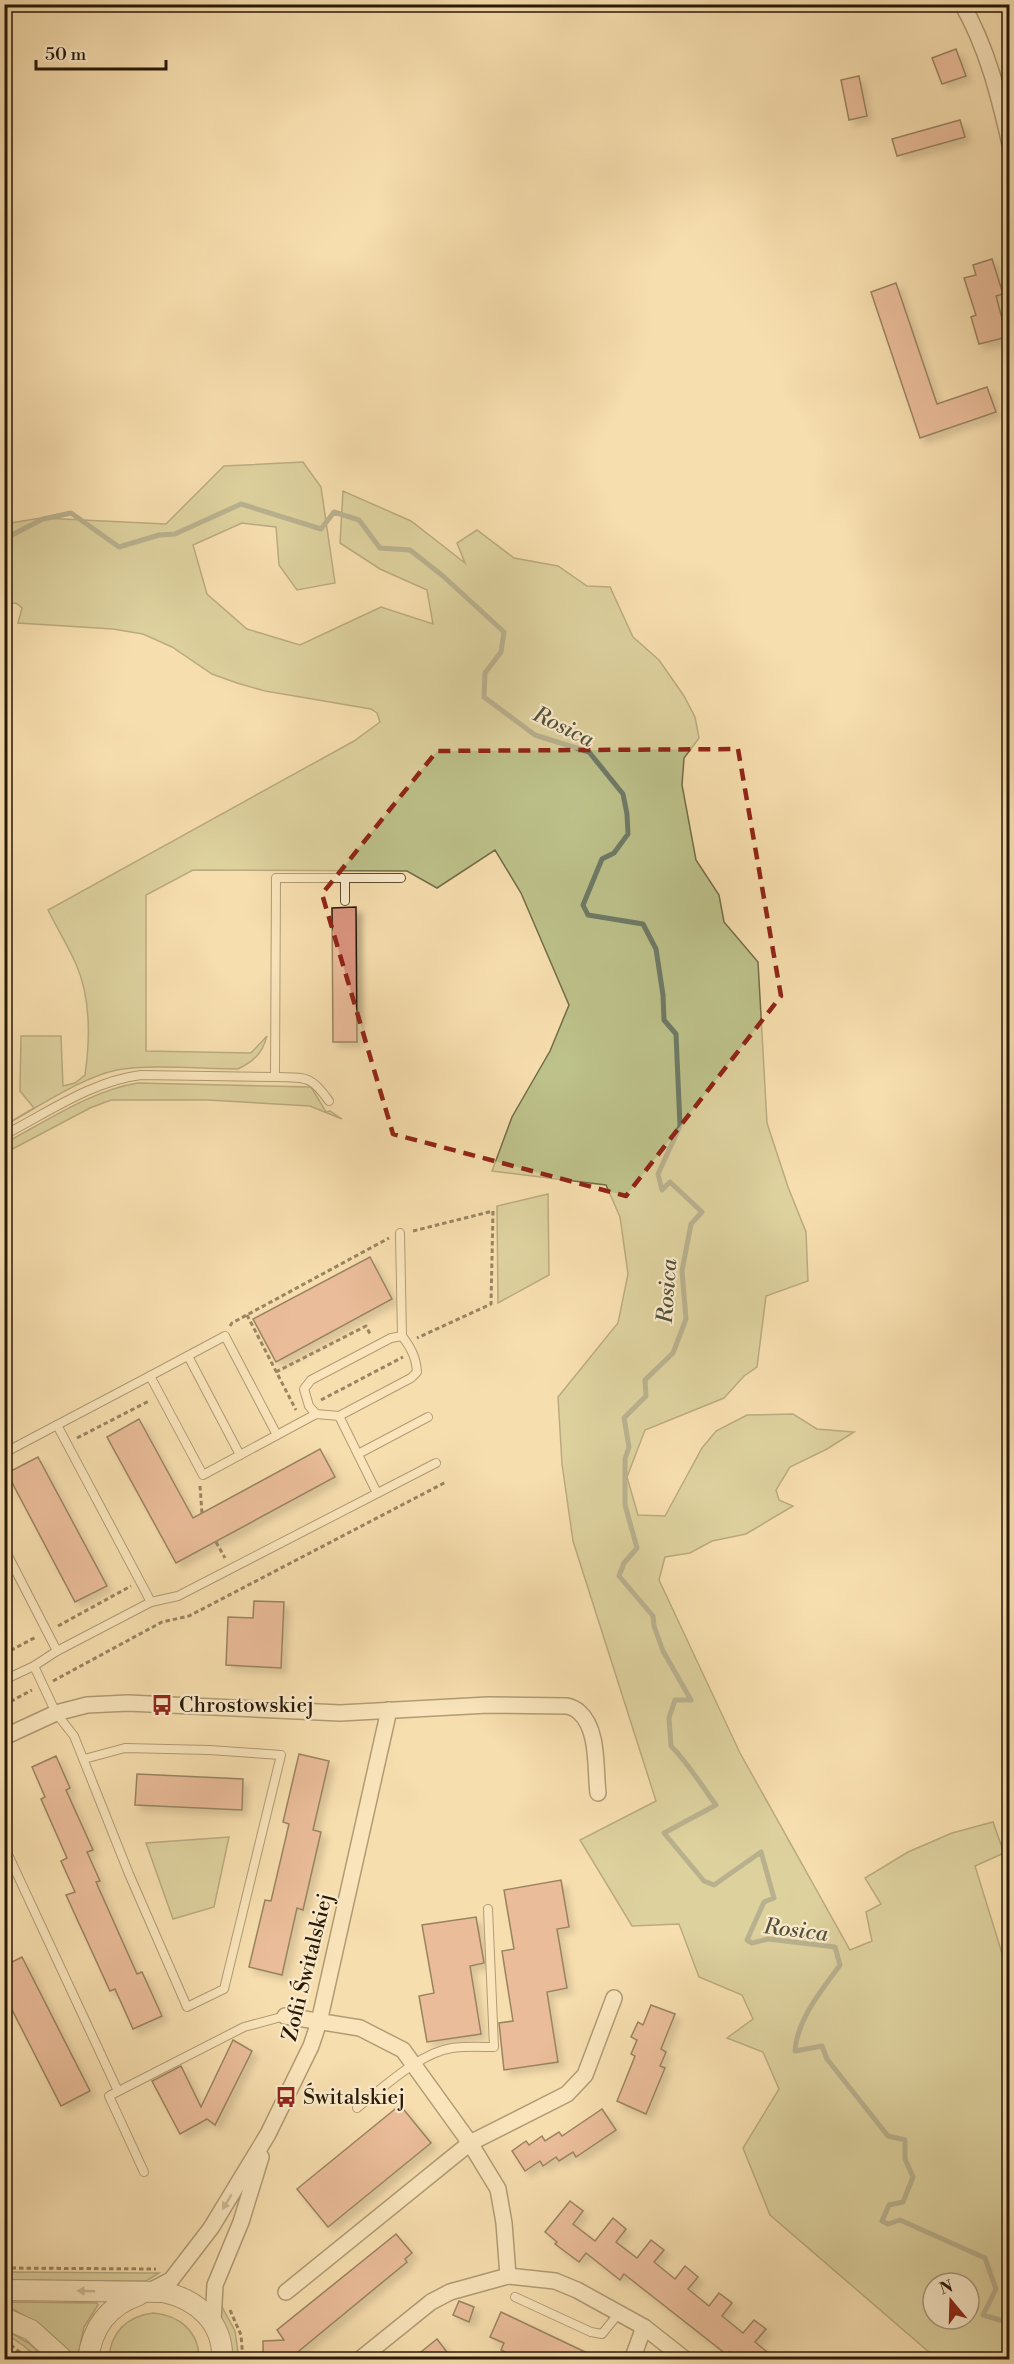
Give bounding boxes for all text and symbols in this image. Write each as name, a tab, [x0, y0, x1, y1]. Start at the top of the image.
scale bar	[36, 33, 166, 71]
text: 50 m	[45, 43, 87, 66]
water label: Rosica	[527, 701, 599, 754]
water label: Rosica	[652, 1257, 683, 1325]
bus stop icon: Chrostowskiej	[150, 1693, 174, 1717]
place label: Chrostowskiej	[179, 1693, 314, 1719]
street label: Zofii Świtalskiej	[274, 1890, 339, 2044]
water label: Rosica	[761, 1913, 830, 1948]
place label: Świtalskiej	[303, 2082, 405, 2111]
bus stop icon: Świtalskiej	[274, 2085, 298, 2109]
one-way arrow	[222, 2194, 232, 2211]
north arrow	[921, 2271, 981, 2331]
text: N	[937, 2276, 956, 2299]
one-way arrow	[77, 2287, 96, 2296]

